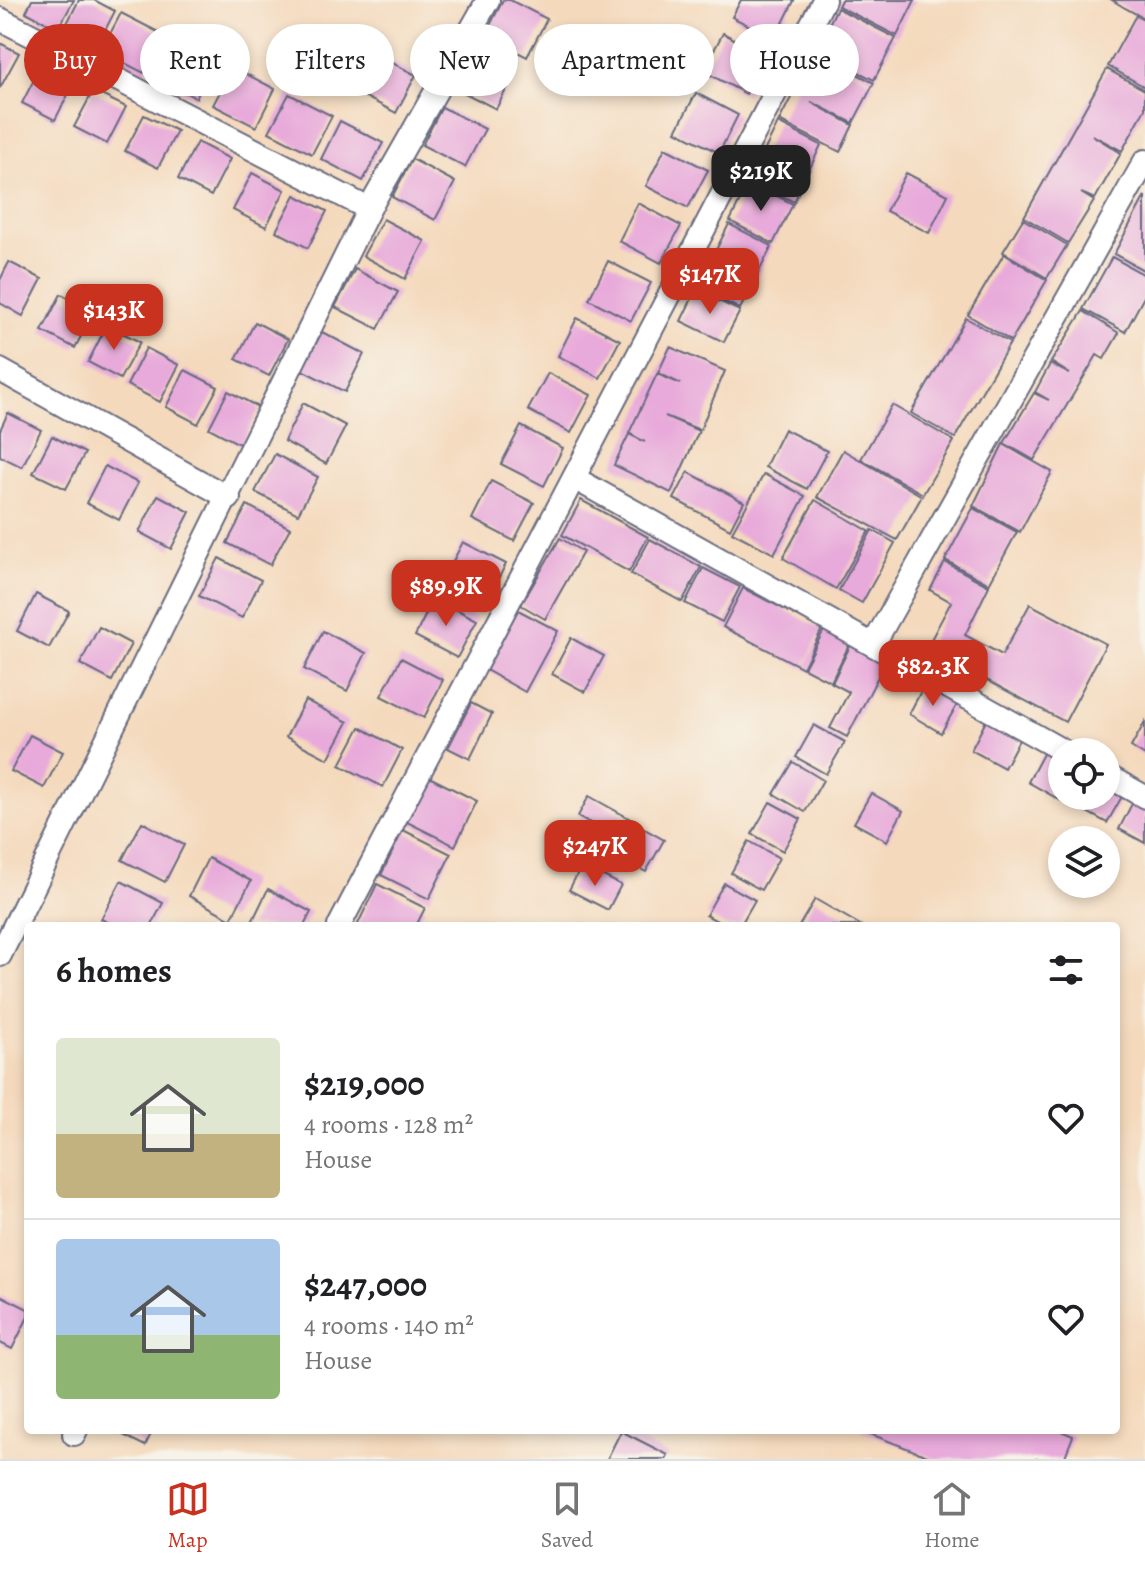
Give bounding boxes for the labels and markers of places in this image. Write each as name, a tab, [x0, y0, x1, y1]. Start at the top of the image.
pin: $219K	[705, 145, 817, 213]
pin: $147K	[654, 248, 766, 316]
pin: $143K	[58, 284, 170, 352]
pin: $89.9K	[381, 560, 511, 628]
pin: $82.3K	[868, 640, 998, 708]
pin: $247K	[539, 820, 651, 888]

